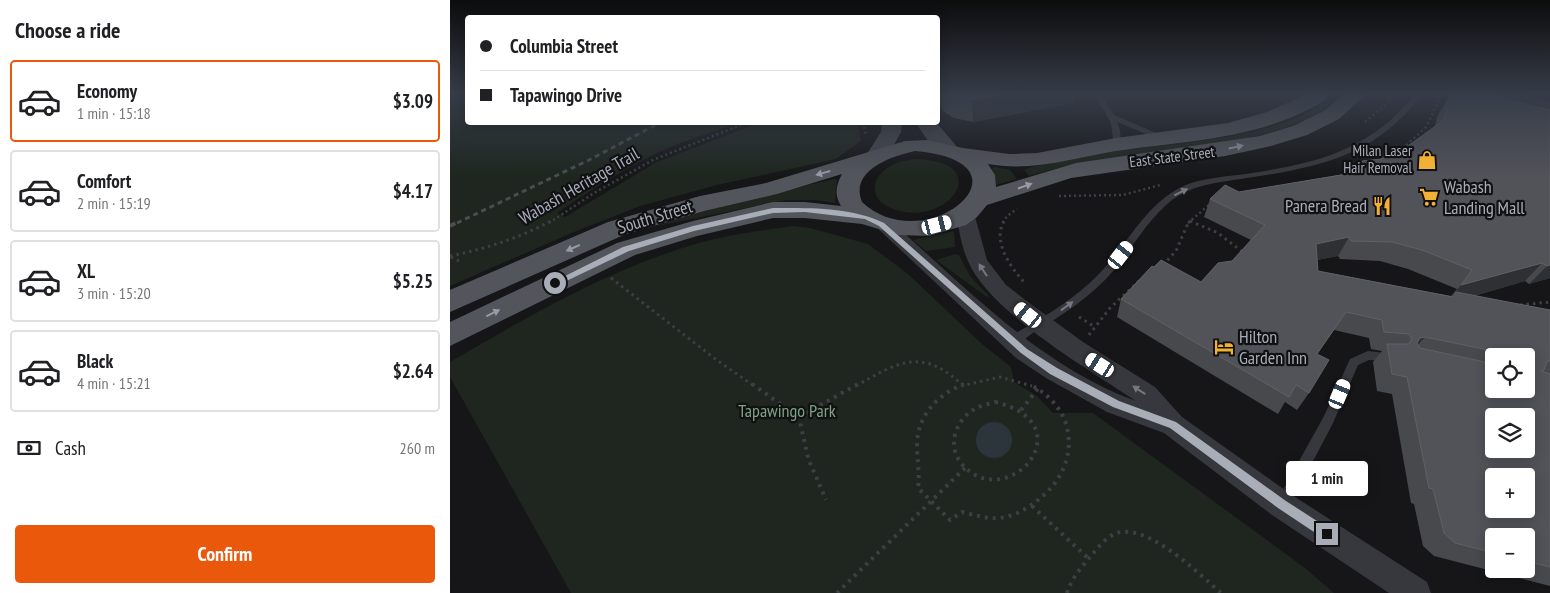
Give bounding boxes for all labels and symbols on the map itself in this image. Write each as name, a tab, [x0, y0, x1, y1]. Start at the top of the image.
street label: Wabash Heritage Trail	[515, 141, 644, 229]
place label: Milan Laser Hair Removal	[1343, 141, 1413, 177]
street label: East State Street	[1128, 142, 1216, 171]
one-way arrow	[1229, 143, 1245, 151]
shop icon: Milan Laser Hair Removal	[1416, 149, 1438, 171]
one-way arrow	[815, 170, 830, 178]
place label: Wabash Landing Mall	[1444, 175, 1525, 219]
one-way arrow	[1018, 182, 1033, 190]
supermarket icon: Wabash Landing Mall	[1418, 186, 1440, 208]
one-way arrow	[1174, 188, 1189, 196]
street label: South Street	[615, 194, 695, 239]
place label: Panera Bread	[1285, 194, 1367, 217]
restaurant icon: Panera Bread	[1371, 195, 1393, 217]
car	[920, 214, 953, 236]
car	[1105, 239, 1136, 271]
one-way arrow	[566, 244, 580, 252]
one-way arrow	[978, 263, 988, 276]
route start	[544, 272, 566, 294]
car	[1011, 300, 1044, 330]
one-way arrow	[1060, 301, 1074, 311]
one-way arrow	[486, 308, 500, 316]
place label: Hilton Garden Inn	[1239, 325, 1307, 369]
hotel icon: Hilton Garden Inn	[1213, 336, 1235, 358]
car	[1083, 351, 1116, 379]
car	[1327, 377, 1352, 411]
one-way arrow	[1133, 385, 1146, 395]
park label: Tapawingo Park	[738, 399, 836, 422]
callout: 1 min	[1286, 462, 1368, 496]
route end	[1316, 523, 1338, 545]

